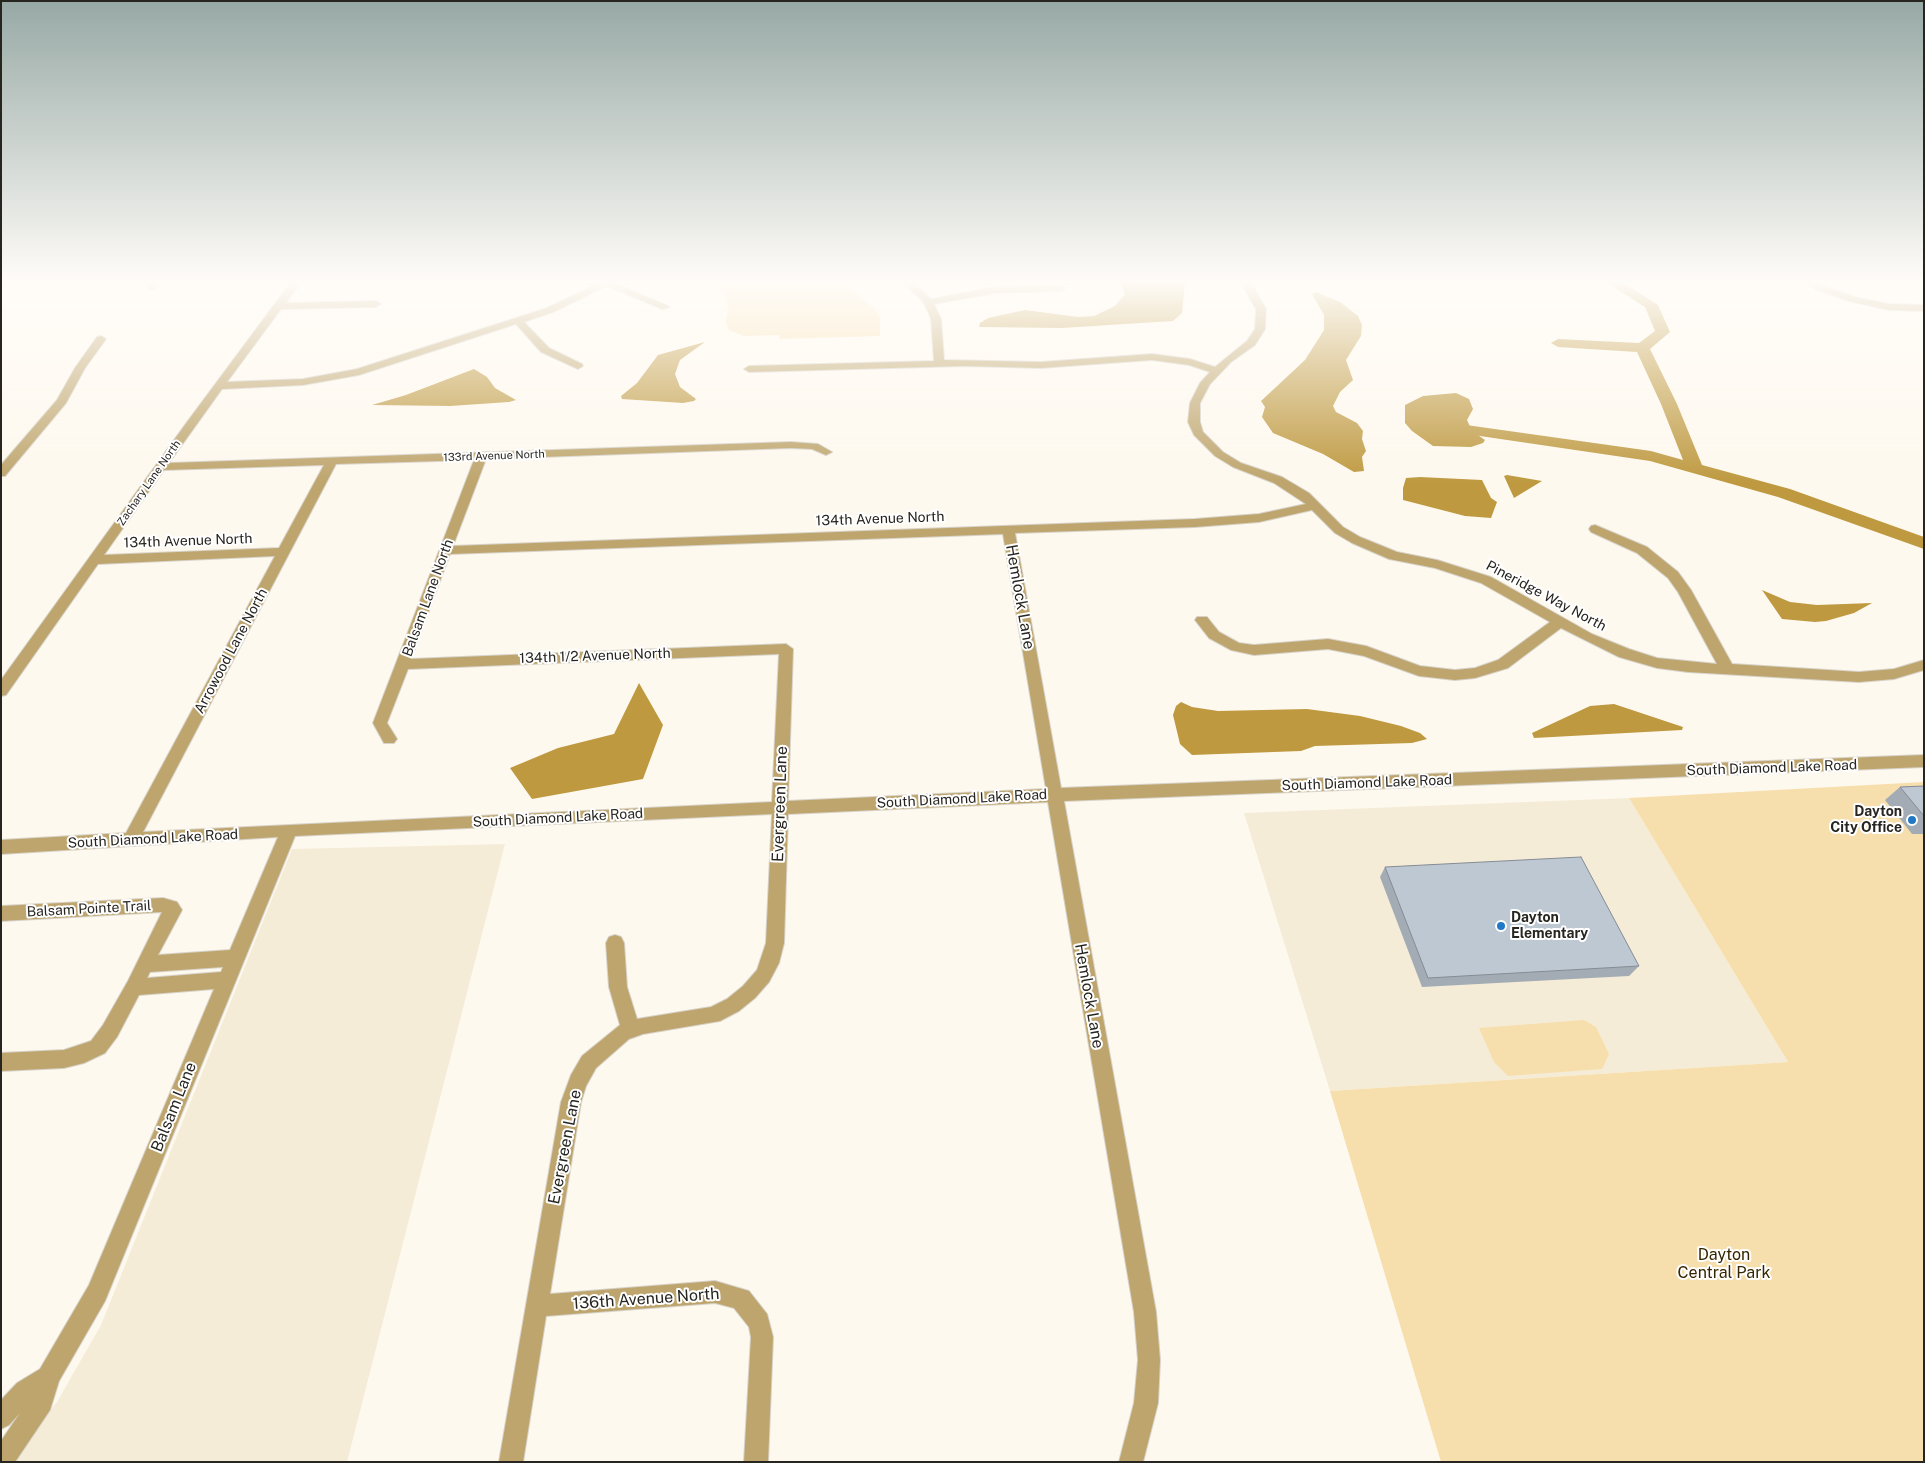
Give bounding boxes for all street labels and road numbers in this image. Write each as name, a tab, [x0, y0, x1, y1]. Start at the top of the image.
street label: Zachary Lane North	[115, 438, 183, 528]
street label: 133rd Avenue North	[443, 448, 545, 464]
street label: 134th Avenue North	[815, 508, 945, 530]
street label: 134th Avenue North	[123, 530, 253, 552]
street label: Balsam Lane North	[399, 537, 457, 659]
street label: Hemlock Lane	[1001, 543, 1039, 651]
street label: Pineridge Way North	[1483, 557, 1609, 635]
street label: Arrowood Lane North	[191, 586, 271, 716]
street label: 134th 1/2 Avenue North	[519, 645, 671, 667]
street label: Evergreen Lane	[768, 746, 792, 862]
street label: South Diamond Lake Road	[1686, 757, 1858, 779]
street label: South Diamond Lake Road	[1281, 772, 1453, 794]
street label: South Diamond Lake Road	[876, 786, 1048, 812]
street label: South Diamond Lake Road	[472, 805, 644, 831]
street label: South Diamond Lake Road	[67, 826, 239, 852]
street label: Balsam Pointe Trail	[26, 897, 152, 921]
street label: Hemlock Lane	[1070, 942, 1108, 1050]
street label: Balsam Lane	[147, 1059, 201, 1155]
street label: Evergreen Lane	[544, 1088, 586, 1206]
street label: 136th Avenue North	[572, 1284, 720, 1314]

